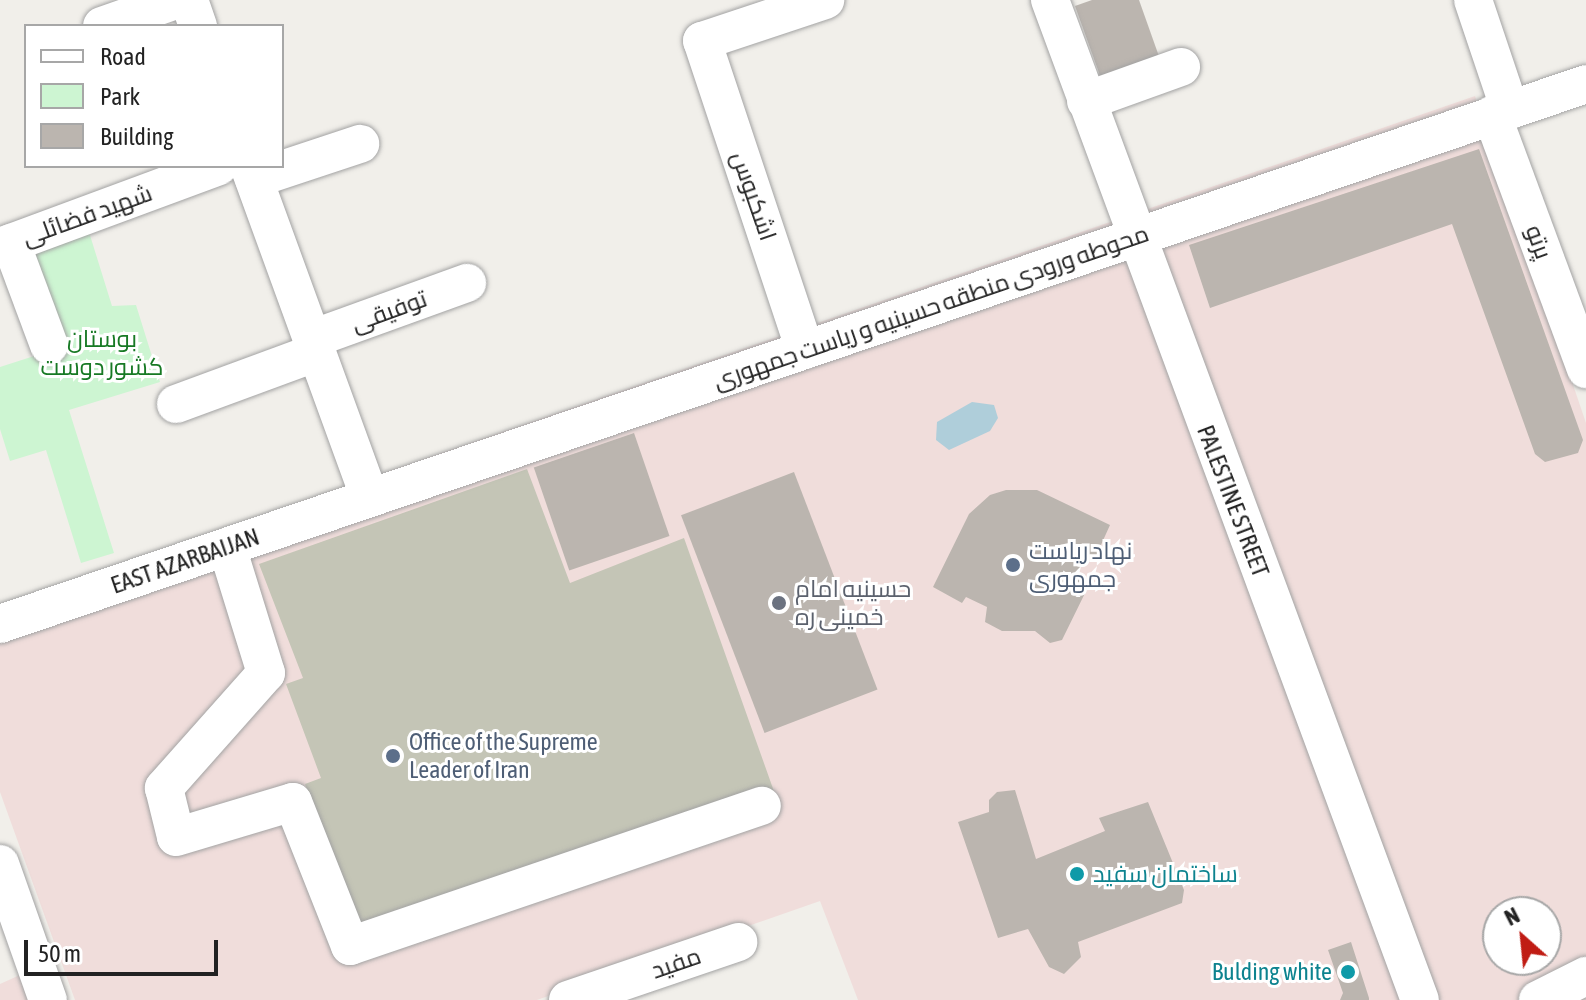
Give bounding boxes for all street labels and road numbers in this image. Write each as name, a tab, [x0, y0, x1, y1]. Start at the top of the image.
street label: اشکبوس	[725, 148, 783, 244]
street label: شهید فضائلی	[18, 178, 156, 252]
street label: محوطه ورودی منطقه حسینیه و ریاست جمهوری	[709, 219, 1153, 395]
street label: پرتو	[1520, 221, 1558, 263]
street label: توفیقی	[347, 284, 431, 338]
street label: PALESTINE STREET	[1191, 421, 1275, 581]
street label: EAST AZARBAIJAN	[107, 522, 263, 600]
street label: مفید	[647, 941, 705, 985]

